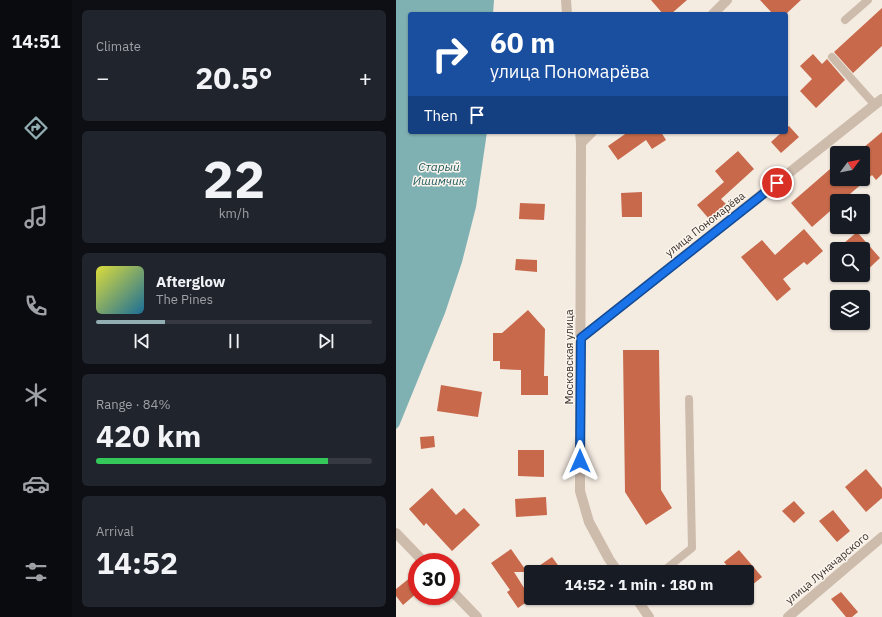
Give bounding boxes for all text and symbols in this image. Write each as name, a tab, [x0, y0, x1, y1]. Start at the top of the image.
text: 60 m	[490, 24, 555, 61]
icon: right	[424, 28, 476, 80]
text: 14:51	[11, 30, 61, 53]
text: Climate	[96, 38, 141, 55]
text: 20.5°	[195, 58, 273, 97]
text: улица Пономарёва	[490, 60, 649, 83]
text: −	[96, 63, 109, 92]
text: +	[359, 63, 372, 92]
icon: arrive	[466, 104, 488, 126]
text: Then	[424, 106, 458, 125]
icon: directions	[22, 114, 50, 142]
text: 22	[203, 145, 265, 212]
north arrow	[830, 146, 870, 186]
map controls	[830, 146, 870, 330]
water label: Старый Ишимчик	[413, 159, 466, 188]
pin	[760, 166, 794, 200]
icon: arrive	[766, 172, 788, 194]
street label: улица Пономарёва	[662, 188, 748, 259]
button: sound	[830, 194, 870, 234]
icon: music	[22, 203, 50, 231]
text: km/h	[219, 205, 249, 222]
button: search	[830, 242, 870, 282]
text: Afterglow	[156, 272, 225, 291]
button: layers	[830, 290, 870, 330]
text: The Pines	[156, 291, 213, 308]
icon: phone	[22, 292, 50, 320]
street label: Московская улица	[562, 309, 576, 405]
icon: previous	[131, 330, 153, 352]
icon: pause	[223, 330, 245, 352]
icon: next	[315, 330, 337, 352]
icon: climate	[22, 381, 50, 409]
text: Range · 84%	[96, 396, 170, 413]
text: 420 km	[96, 416, 201, 455]
position arrow	[559, 440, 601, 482]
icon: car	[22, 470, 50, 498]
text: Arrival	[96, 523, 134, 540]
street label: улица Луначарского	[782, 529, 872, 607]
text: 14:52	[96, 543, 178, 582]
speed limit sign: 30	[408, 553, 460, 605]
icon: filters	[22, 558, 50, 586]
text: 14:52 · 1 min · 180 m	[565, 575, 713, 594]

